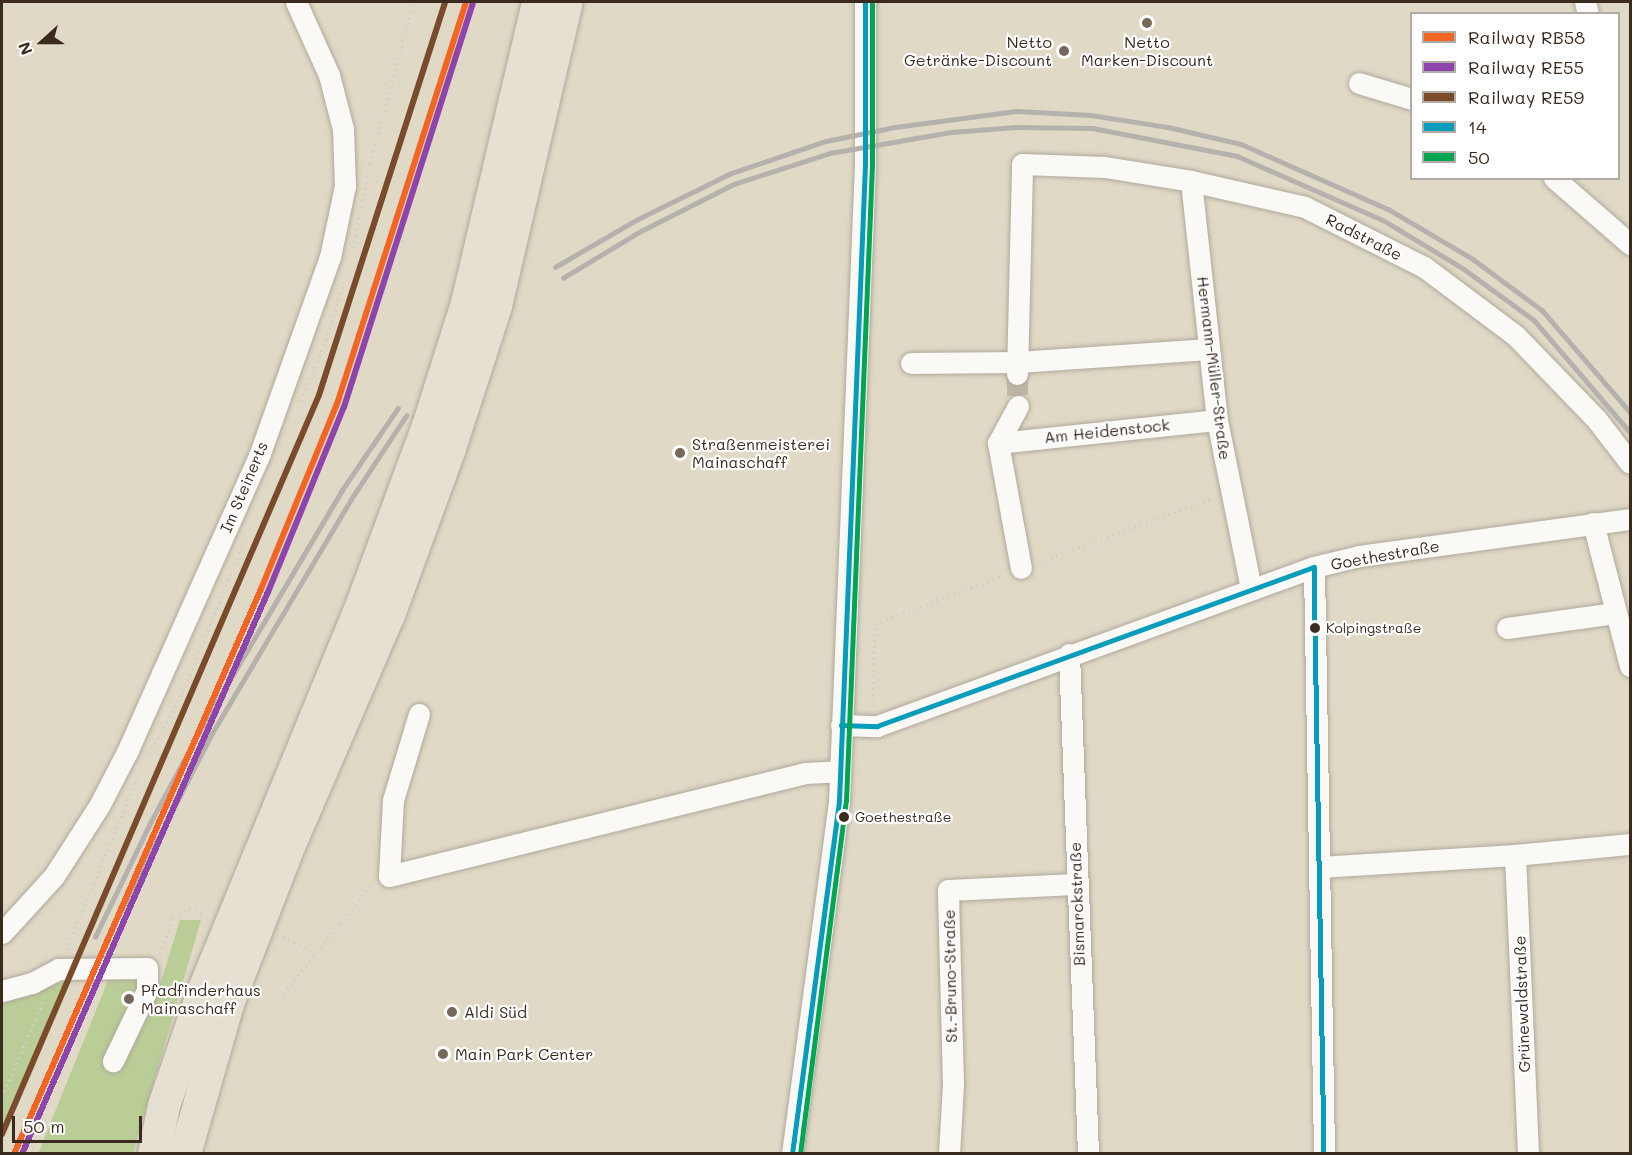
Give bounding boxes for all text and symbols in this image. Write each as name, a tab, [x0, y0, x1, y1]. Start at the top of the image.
north arrow	[12, 12, 72, 72]
legend	[1410, 12, 1620, 180]
marker: Netto Marken-Discount	[1140, 16, 1154, 30]
text: Railway RB58	[1468, 25, 1585, 49]
place label: Netto Getränke-Discount	[904, 32, 1052, 70]
place label: Netto Marken-Discount	[1081, 32, 1213, 70]
text: N	[13, 39, 37, 58]
marker: Netto Getränke-Discount	[1057, 44, 1071, 58]
text: Railway RE55	[1468, 55, 1584, 79]
text: Railway RE59	[1468, 85, 1584, 109]
text: 14	[1468, 115, 1487, 139]
text: 50	[1468, 145, 1490, 169]
street label: Radstraße	[1323, 210, 1405, 264]
street label: Hermann-Müller-Straße	[1193, 275, 1235, 461]
street label: Am Heidenstock	[1043, 415, 1171, 447]
place label: Straßenmeisterei Mainaschaff	[692, 434, 830, 472]
street label: Im Steinerts	[216, 438, 272, 536]
marker: Straßenmeisterei Mainaschaff	[673, 446, 687, 460]
street label: Goethestraße	[1329, 536, 1441, 574]
place label: Kolpingstraße	[1326, 620, 1421, 636]
marker: Kolpingstraße	[1309, 622, 1321, 634]
place label: Goethestraße	[855, 809, 951, 825]
marker: Goethestraße	[838, 811, 850, 823]
street label: Bismarckstraße	[1065, 842, 1089, 966]
street label: St.-Bruno-Straße	[939, 909, 961, 1043]
street label: Grünewaldstraße	[1510, 935, 1534, 1073]
place label: Pfadfinderhaus Mainaschaff	[141, 980, 261, 1018]
marker: Pfadfinderhaus Mainaschaff	[122, 992, 136, 1006]
place label: Aldi Süd	[464, 1002, 527, 1022]
marker: Aldi Süd	[445, 1005, 459, 1019]
place label: Main Park Center	[455, 1044, 593, 1064]
marker: Main Park Center	[436, 1047, 450, 1061]
scale bar	[15, 1104, 146, 1142]
text: 50 m	[23, 1114, 65, 1138]

